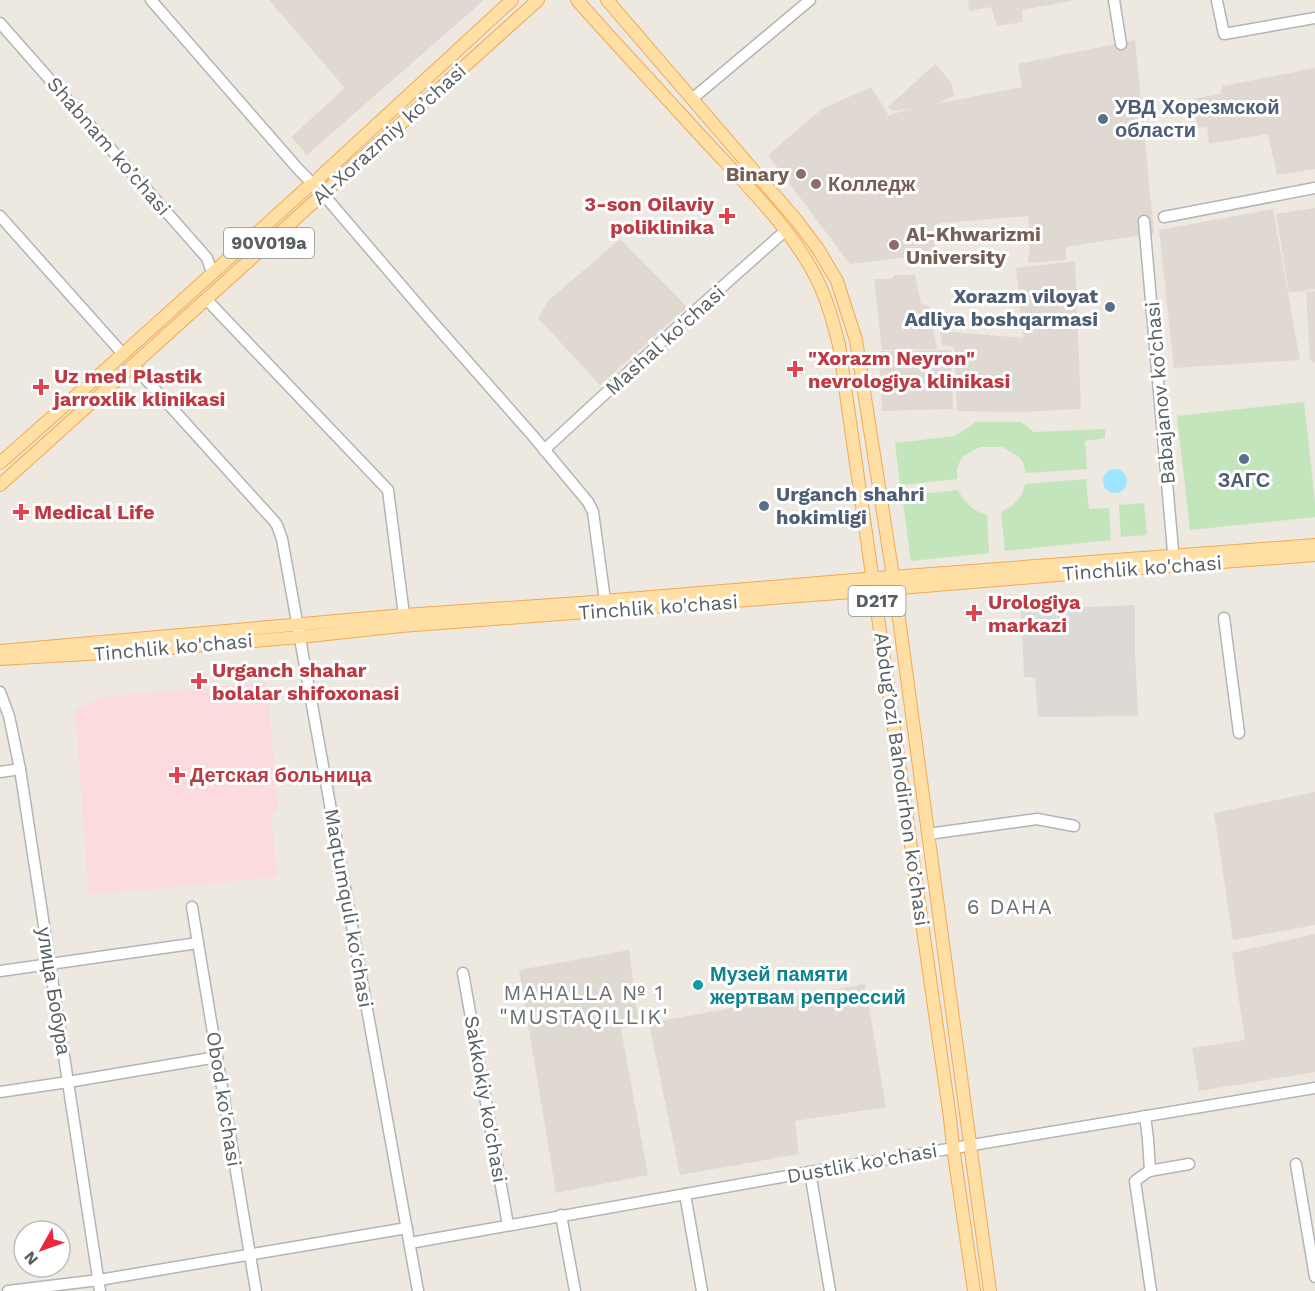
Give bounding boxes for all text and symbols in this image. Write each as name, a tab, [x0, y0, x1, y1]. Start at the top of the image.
street label: Al-Xorazmiy ko’chasi	[307, 59, 471, 209]
street label: Shabnam ko’chasi	[42, 72, 176, 220]
place label: УВД Хорезмской области	[1115, 95, 1280, 142]
marker: УВД Хорезмской области	[1096, 112, 1110, 126]
place label: Binary	[726, 162, 790, 186]
marker: Binary	[794, 167, 808, 181]
place label: Колледж	[828, 172, 916, 196]
marker: Колледж	[809, 177, 823, 191]
place label: 3-son Oilaviy poliklinika	[584, 192, 715, 239]
marker: 3-son Oilaviy poliklinika	[718, 207, 736, 225]
place label: Al-Khwarizmi University	[906, 222, 1041, 269]
road number: 90V019a	[224, 228, 314, 258]
marker: Al-Khwarizmi University	[887, 238, 901, 252]
street label: Mashal ko'chasi	[600, 280, 730, 400]
place label: Xorazm viloyat Adliya boshqarmasi	[905, 284, 1098, 331]
marker: Xorazm viloyat Adliya boshqarmasi	[1103, 300, 1117, 314]
street label: Babajanov ko'chasi	[1140, 300, 1180, 486]
place label: "Xorazm Neyron" nevrologiya klinikasi	[808, 346, 1010, 393]
marker: "Xorazm Neyron" nevrologiya klinikasi	[786, 360, 804, 378]
place label: Uz med Plastik jarroxlik klinikasi	[52, 364, 225, 411]
marker: Uz med Plastik jarroxlik klinikasi	[32, 378, 50, 396]
marker: ЗАГС	[1237, 452, 1251, 466]
place label: ЗАГС	[1218, 468, 1270, 492]
place label: Urganch shahri hokimligi	[776, 482, 925, 529]
marker: Urganch shahri hokimligi	[757, 499, 771, 513]
place label: Medical Life	[34, 500, 155, 524]
marker: Medical Life	[12, 503, 30, 521]
street label: Tinchlik ko'chasi	[1061, 550, 1223, 586]
road number: D217	[848, 586, 906, 616]
street label: Tinchlik ko'chasi	[577, 589, 739, 625]
place label: Urologiya markazi	[988, 590, 1081, 637]
marker: Urologiya markazi	[965, 604, 983, 622]
street label: Tinchlik ko'chasi	[92, 628, 254, 666]
street label: Abdug’ozi Bahodirhon ko’chasi	[869, 631, 935, 927]
place label: Urganch shahar bolalar shifoxonasi	[212, 658, 399, 705]
marker: Urganch shahar bolalar shifoxonasi	[190, 672, 208, 690]
place label: Детская больница	[190, 763, 373, 787]
marker: Детская больница	[168, 766, 186, 784]
street label: Maqtumquli ko'chasi	[320, 807, 378, 1009]
district label: 6 DAHA	[967, 894, 1053, 919]
street label: улица Бобура	[32, 925, 76, 1057]
place label: Музей памяти жертвам репрессий	[709, 962, 906, 1009]
marker: Музей памяти жертвам репрессий	[691, 978, 705, 992]
district label: MAHALLA № 1 "MUSTAQILLIK'	[499, 980, 669, 1029]
street label: Sakkokiy ko'chasi	[459, 1014, 513, 1184]
street label: Obod ko'chasi	[201, 1030, 247, 1168]
street label: Dustlik ko'chasi	[785, 1138, 939, 1188]
north arrow	[12, 1219, 72, 1279]
text: N	[20, 1248, 42, 1269]

